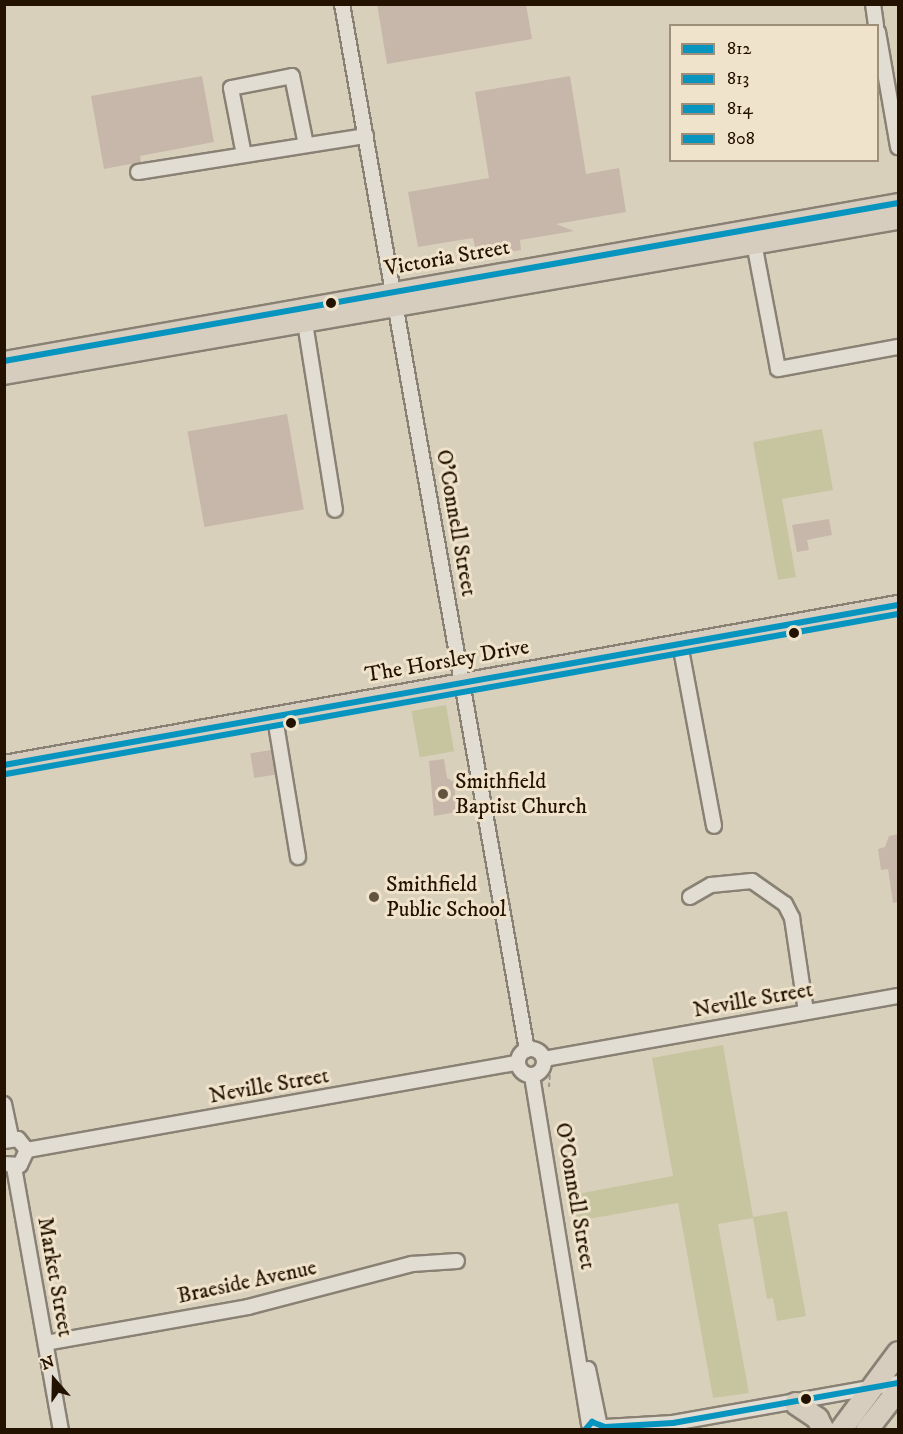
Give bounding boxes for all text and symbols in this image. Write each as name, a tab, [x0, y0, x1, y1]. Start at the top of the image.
legend	[669, 24, 879, 162]
text: 812	[727, 38, 751, 60]
text: 813	[727, 68, 749, 90]
text: 814	[727, 98, 753, 120]
text: 808	[727, 128, 755, 150]
street label: Victoria Street	[382, 234, 512, 282]
unlabelled marker	[325, 297, 337, 309]
street label: O'Connell Street	[430, 448, 482, 598]
unlabelled marker	[788, 627, 800, 639]
street label: The Horsley Drive	[363, 634, 531, 688]
unlabelled marker	[285, 717, 297, 729]
place label: Smithfield Baptist Church	[455, 768, 587, 819]
marker: Smithfield Baptist Church	[436, 787, 450, 801]
place label: Smithfield Public School	[386, 871, 506, 922]
marker: Smithfield Public School	[367, 890, 381, 904]
street label: Neville Street	[691, 976, 815, 1024]
street label: Neville Street	[207, 1062, 331, 1110]
street label: O'Connell Street	[549, 1121, 601, 1271]
street label: Market Street	[31, 1215, 79, 1339]
street label: Braeside Avenue	[175, 1254, 319, 1310]
north arrow	[24, 1350, 84, 1410]
text: N	[38, 1351, 57, 1375]
unlabelled marker	[800, 1393, 812, 1405]

